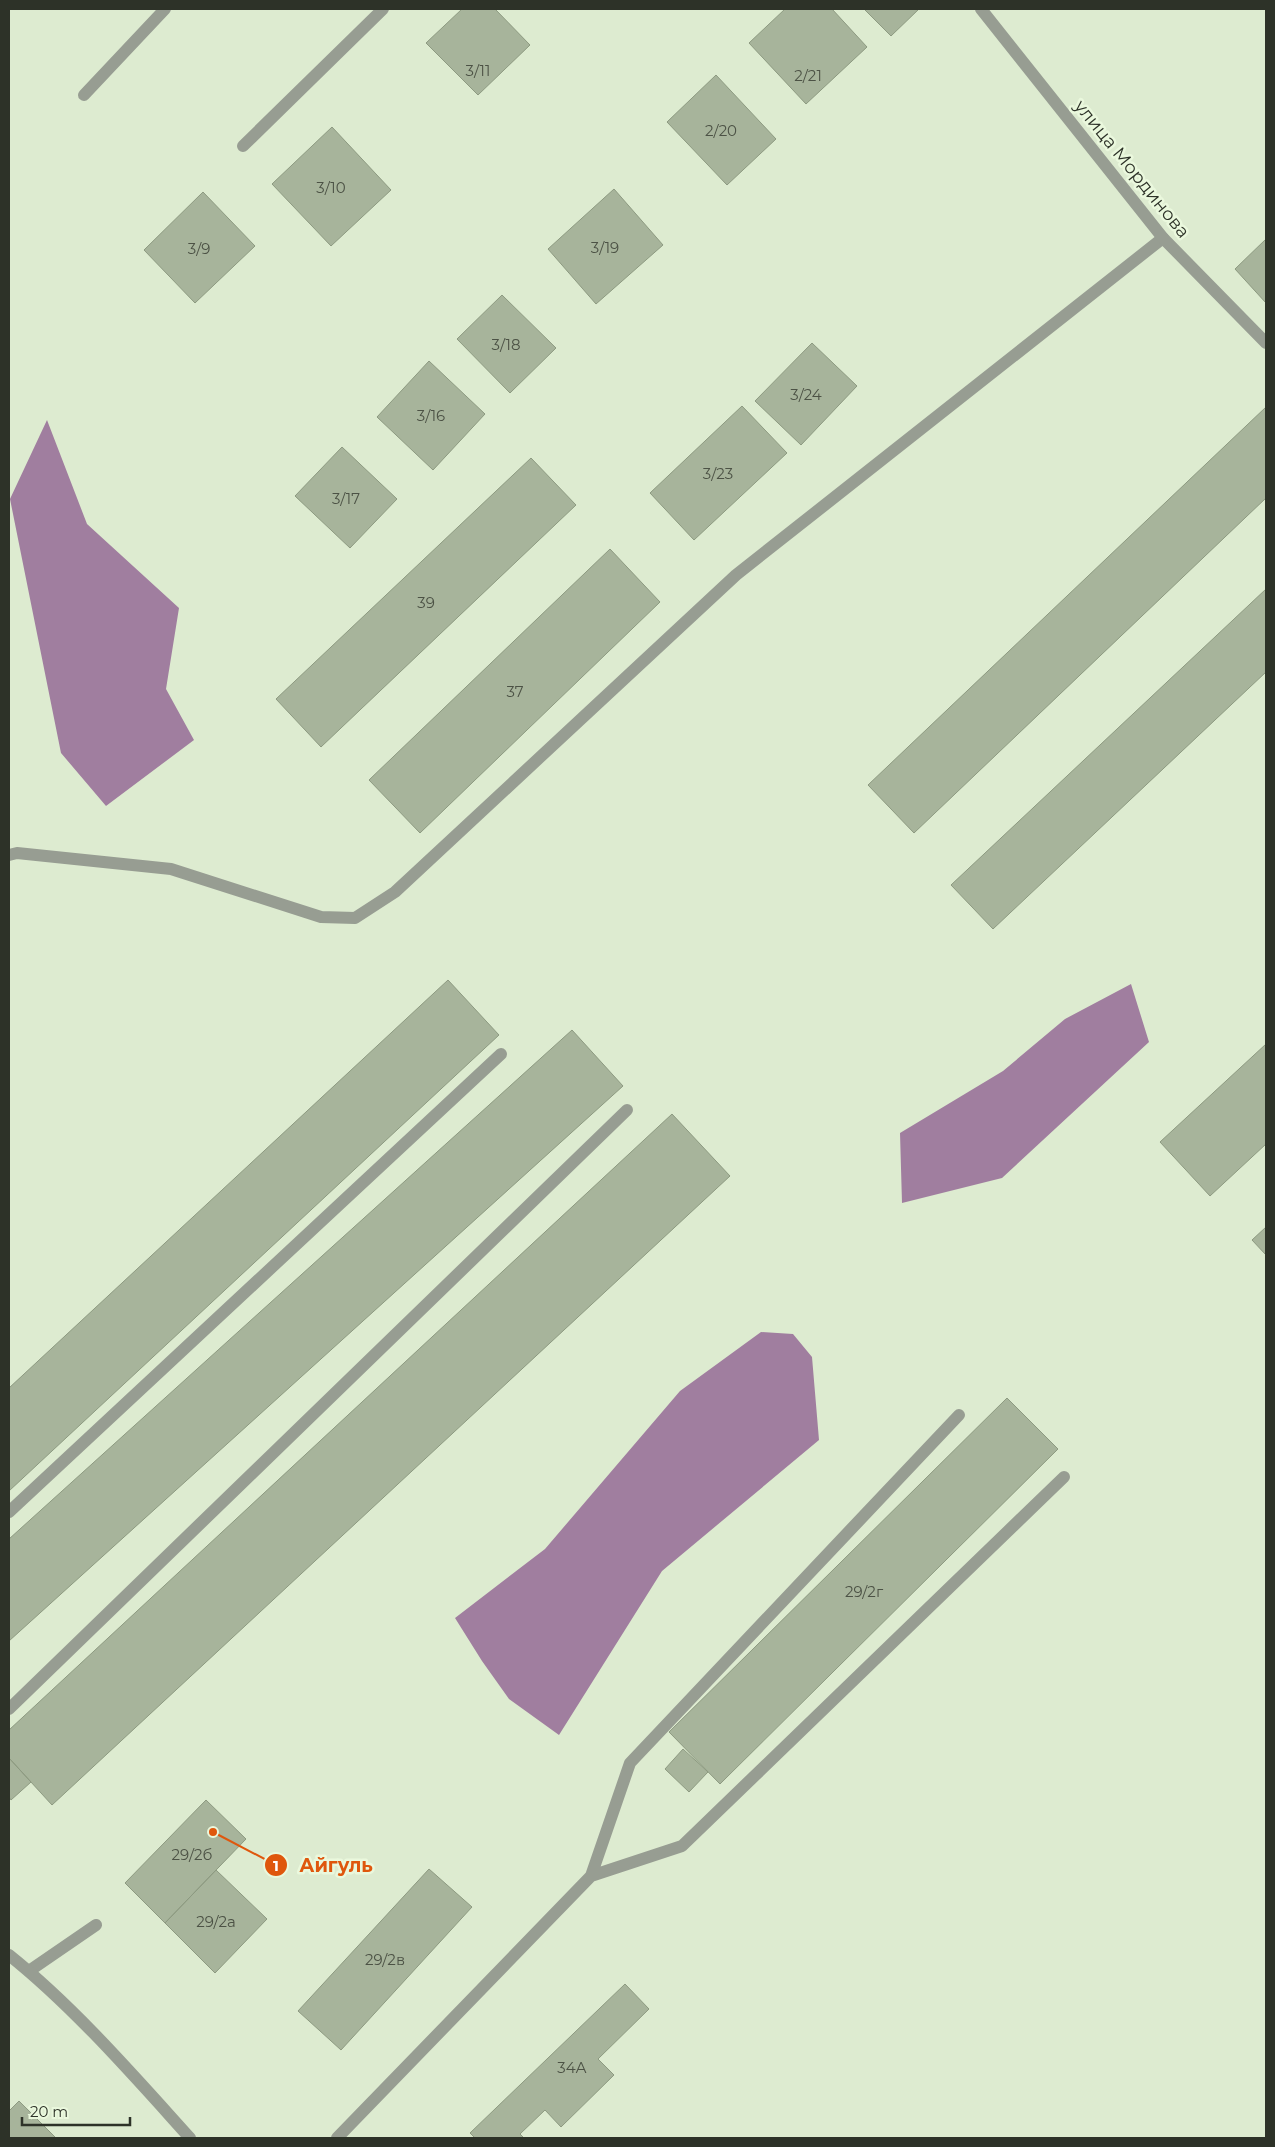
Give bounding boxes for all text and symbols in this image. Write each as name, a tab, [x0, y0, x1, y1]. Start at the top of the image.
house number: 3/11	[466, 61, 490, 80]
house number: 2/21	[794, 66, 822, 85]
street label: улица Мординова	[1069, 95, 1194, 242]
house number: 2/20	[705, 121, 737, 140]
house number: 3/10	[316, 178, 346, 197]
house number: 3/19	[591, 238, 619, 257]
house number: 3/9	[188, 239, 210, 258]
house number: 3/18	[492, 335, 520, 354]
house number: 3/24	[790, 385, 822, 404]
house number: 3/16	[417, 406, 445, 425]
house number: 3/23	[703, 464, 733, 483]
house number: 3/17	[332, 489, 360, 508]
house number: 39	[417, 593, 435, 612]
house number: 37	[506, 682, 524, 701]
house number: 29/2г	[845, 1582, 884, 1601]
house number: 29/2б	[172, 1845, 213, 1864]
callout: Айгуль	[264, 1848, 382, 1882]
text: Айгуль	[299, 1854, 373, 1877]
text: 1	[273, 1856, 279, 1875]
house number: 29/2а	[196, 1912, 236, 1931]
house number: 29/2в	[365, 1950, 405, 1969]
house number: 34А	[557, 2058, 587, 2077]
scale bar	[22, 2094, 130, 2126]
text: 20 m	[30, 2102, 68, 2121]

